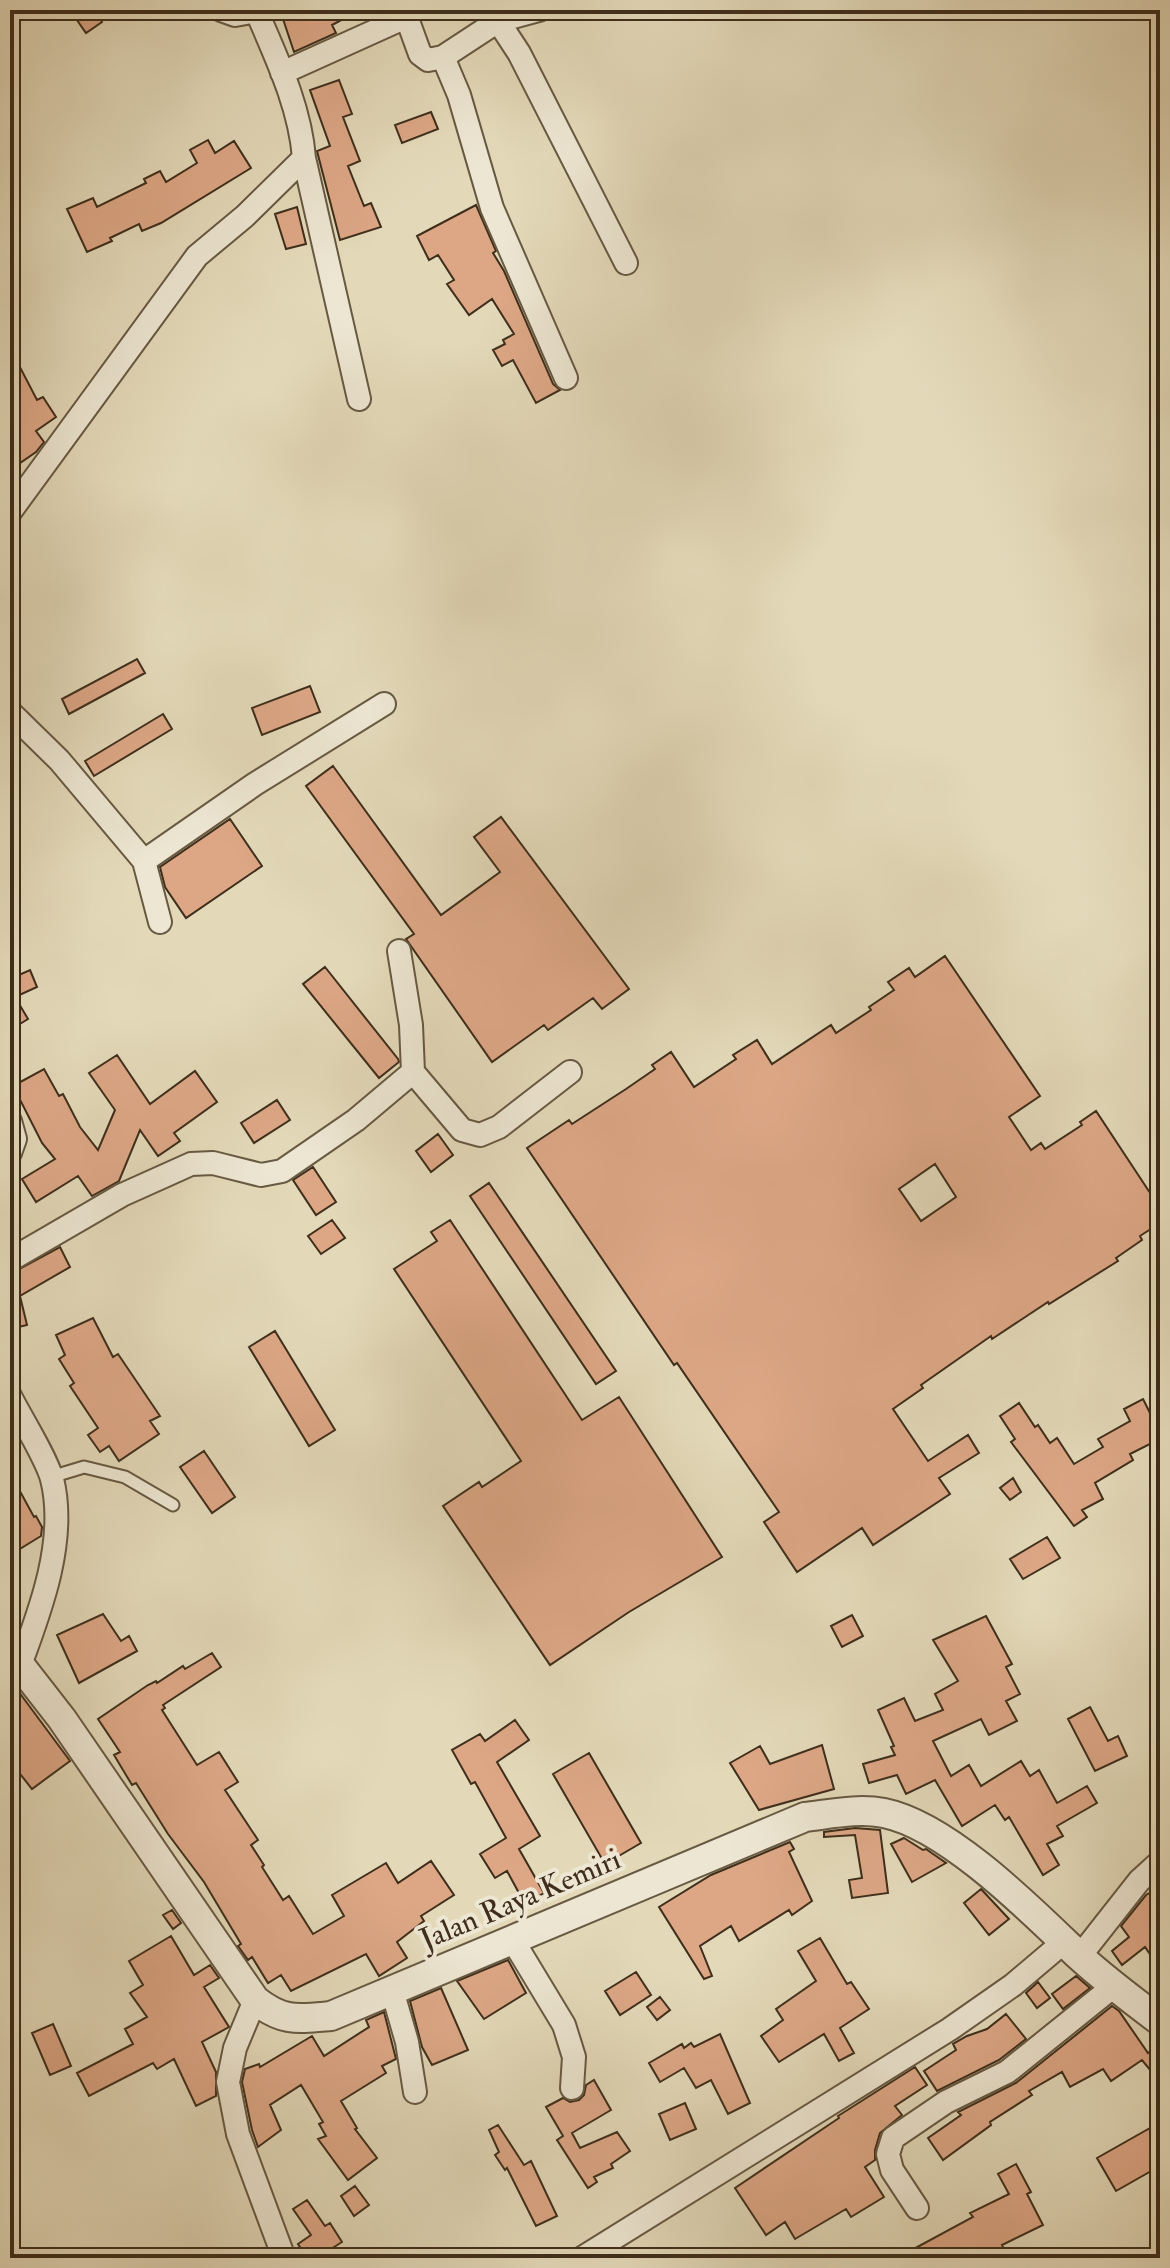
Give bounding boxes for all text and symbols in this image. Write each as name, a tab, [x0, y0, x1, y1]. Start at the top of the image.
street label: Jalan Raya Kemiri	[413, 1841, 626, 1959]

